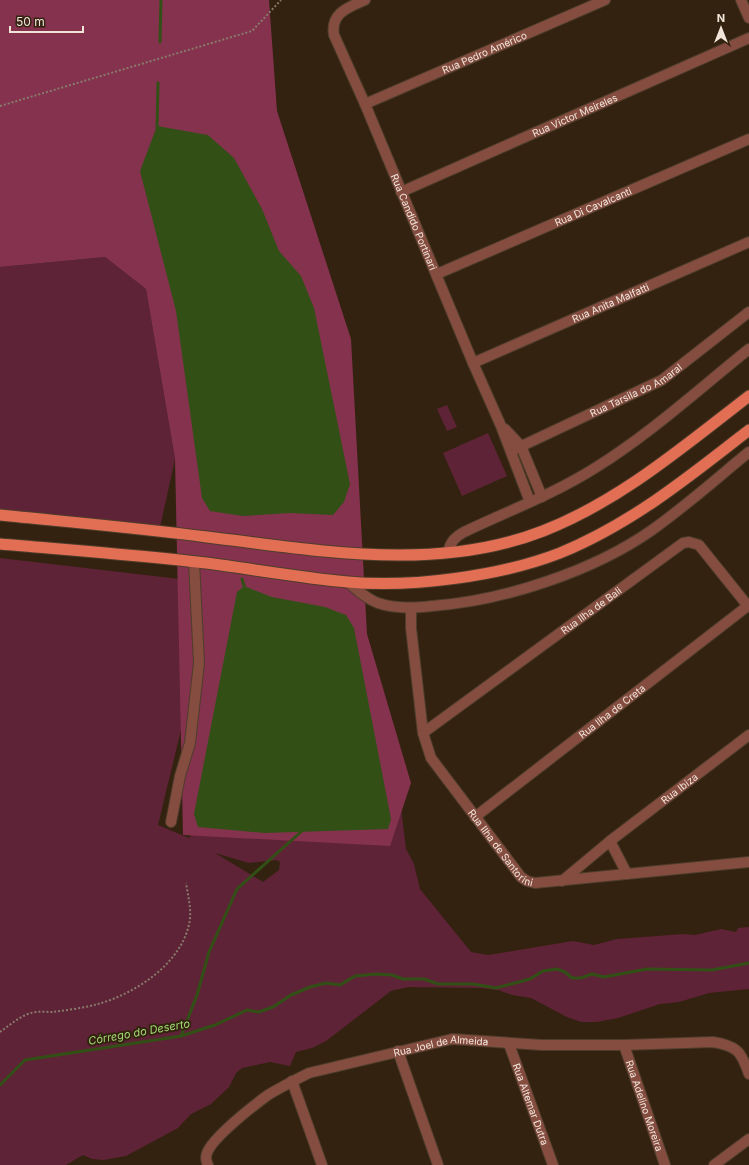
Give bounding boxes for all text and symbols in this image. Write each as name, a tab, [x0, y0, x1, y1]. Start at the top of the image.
scale bar	[10, 8, 83, 34]
north arrow	[701, 8, 741, 48]
text: N	[717, 11, 725, 25]
text: 50 m	[16, 14, 45, 29]
street label: Rua Pedro Américo	[440, 29, 528, 76]
street label: Rua Victor Meireles	[530, 91, 619, 139]
street label: Rua Candido Portinari	[389, 172, 439, 272]
street label: Rua Di Cavalcanti	[553, 185, 633, 228]
street label: Rua Anita Malfatti	[570, 281, 651, 325]
street label: Rua Tarsila do Amaral	[588, 361, 684, 419]
street label: Rua Ilha de Bali	[558, 584, 624, 636]
street label: Rua Ilha de Creta	[576, 682, 647, 741]
street label: Rua Ibiza	[658, 770, 700, 806]
street label: Rua Ilha de Santorini	[466, 807, 534, 888]
water label: Córrego do Deserto	[87, 1016, 191, 1048]
street label: Rua Joel de Almeida	[392, 1033, 489, 1059]
street label: Rua Adelino Moreira	[624, 1058, 666, 1153]
street label: Rua Altemar Dutra	[511, 1062, 551, 1147]

